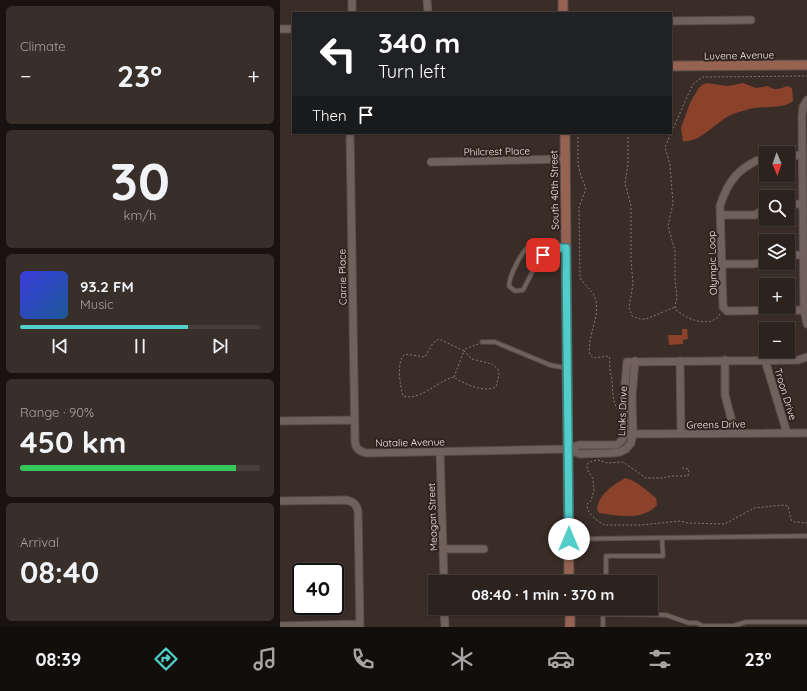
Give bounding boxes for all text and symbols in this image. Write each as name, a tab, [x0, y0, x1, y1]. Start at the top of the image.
text: 340 m	[378, 25, 460, 60]
icon: left	[312, 28, 364, 80]
text: Climate	[20, 38, 66, 54]
street label: Luvene Avenue	[704, 48, 775, 63]
text: 23°	[117, 57, 162, 95]
text: Turn left	[378, 60, 446, 83]
text: −	[20, 62, 31, 90]
text: +	[248, 62, 260, 90]
icon: arrive	[355, 104, 377, 126]
text: Then	[312, 106, 347, 125]
street label: Philcrest Place	[464, 144, 531, 159]
north arrow	[759, 146, 795, 182]
map controls	[759, 146, 795, 358]
text: 30	[110, 148, 170, 213]
street label: South 40th Street	[547, 150, 562, 230]
button: search	[759, 190, 795, 226]
text: km/h	[124, 207, 156, 223]
street label: Olympic Loop	[705, 231, 720, 295]
button: layers	[759, 234, 795, 270]
pin	[526, 238, 560, 272]
icon: arrive	[532, 244, 554, 266]
street label: Carrie Place	[336, 249, 349, 305]
text: 93.2 FM	[80, 277, 134, 296]
button: +	[759, 278, 795, 314]
text: Music	[80, 296, 114, 312]
button: −	[759, 322, 795, 358]
icon: previous	[49, 335, 71, 357]
icon: pause	[129, 335, 151, 357]
icon: next	[209, 335, 231, 357]
street label: Troon Drive	[771, 367, 800, 422]
street label: Links Drive	[615, 385, 630, 436]
text: Range · 90%	[20, 404, 94, 420]
street label: Greens Drive	[686, 417, 746, 432]
text: 450 km	[20, 423, 126, 461]
street label: Natalie Avenue	[375, 435, 445, 450]
street label: Meagan Street	[425, 482, 440, 551]
position arrow	[548, 518, 590, 560]
text: Arrival	[20, 534, 59, 550]
text: 08:40	[20, 553, 99, 591]
speed limit sign: 40	[292, 563, 344, 615]
text: 08:40 · 1 min · 370 m	[472, 585, 614, 604]
icon: directions	[152, 645, 180, 673]
icon: music	[251, 645, 279, 673]
icon: phone	[349, 645, 377, 673]
icon: climate	[448, 645, 476, 673]
icon: car	[547, 645, 575, 673]
icon: filters	[646, 645, 674, 673]
text: 08:39	[35, 648, 81, 671]
text: 23°	[745, 648, 772, 671]

